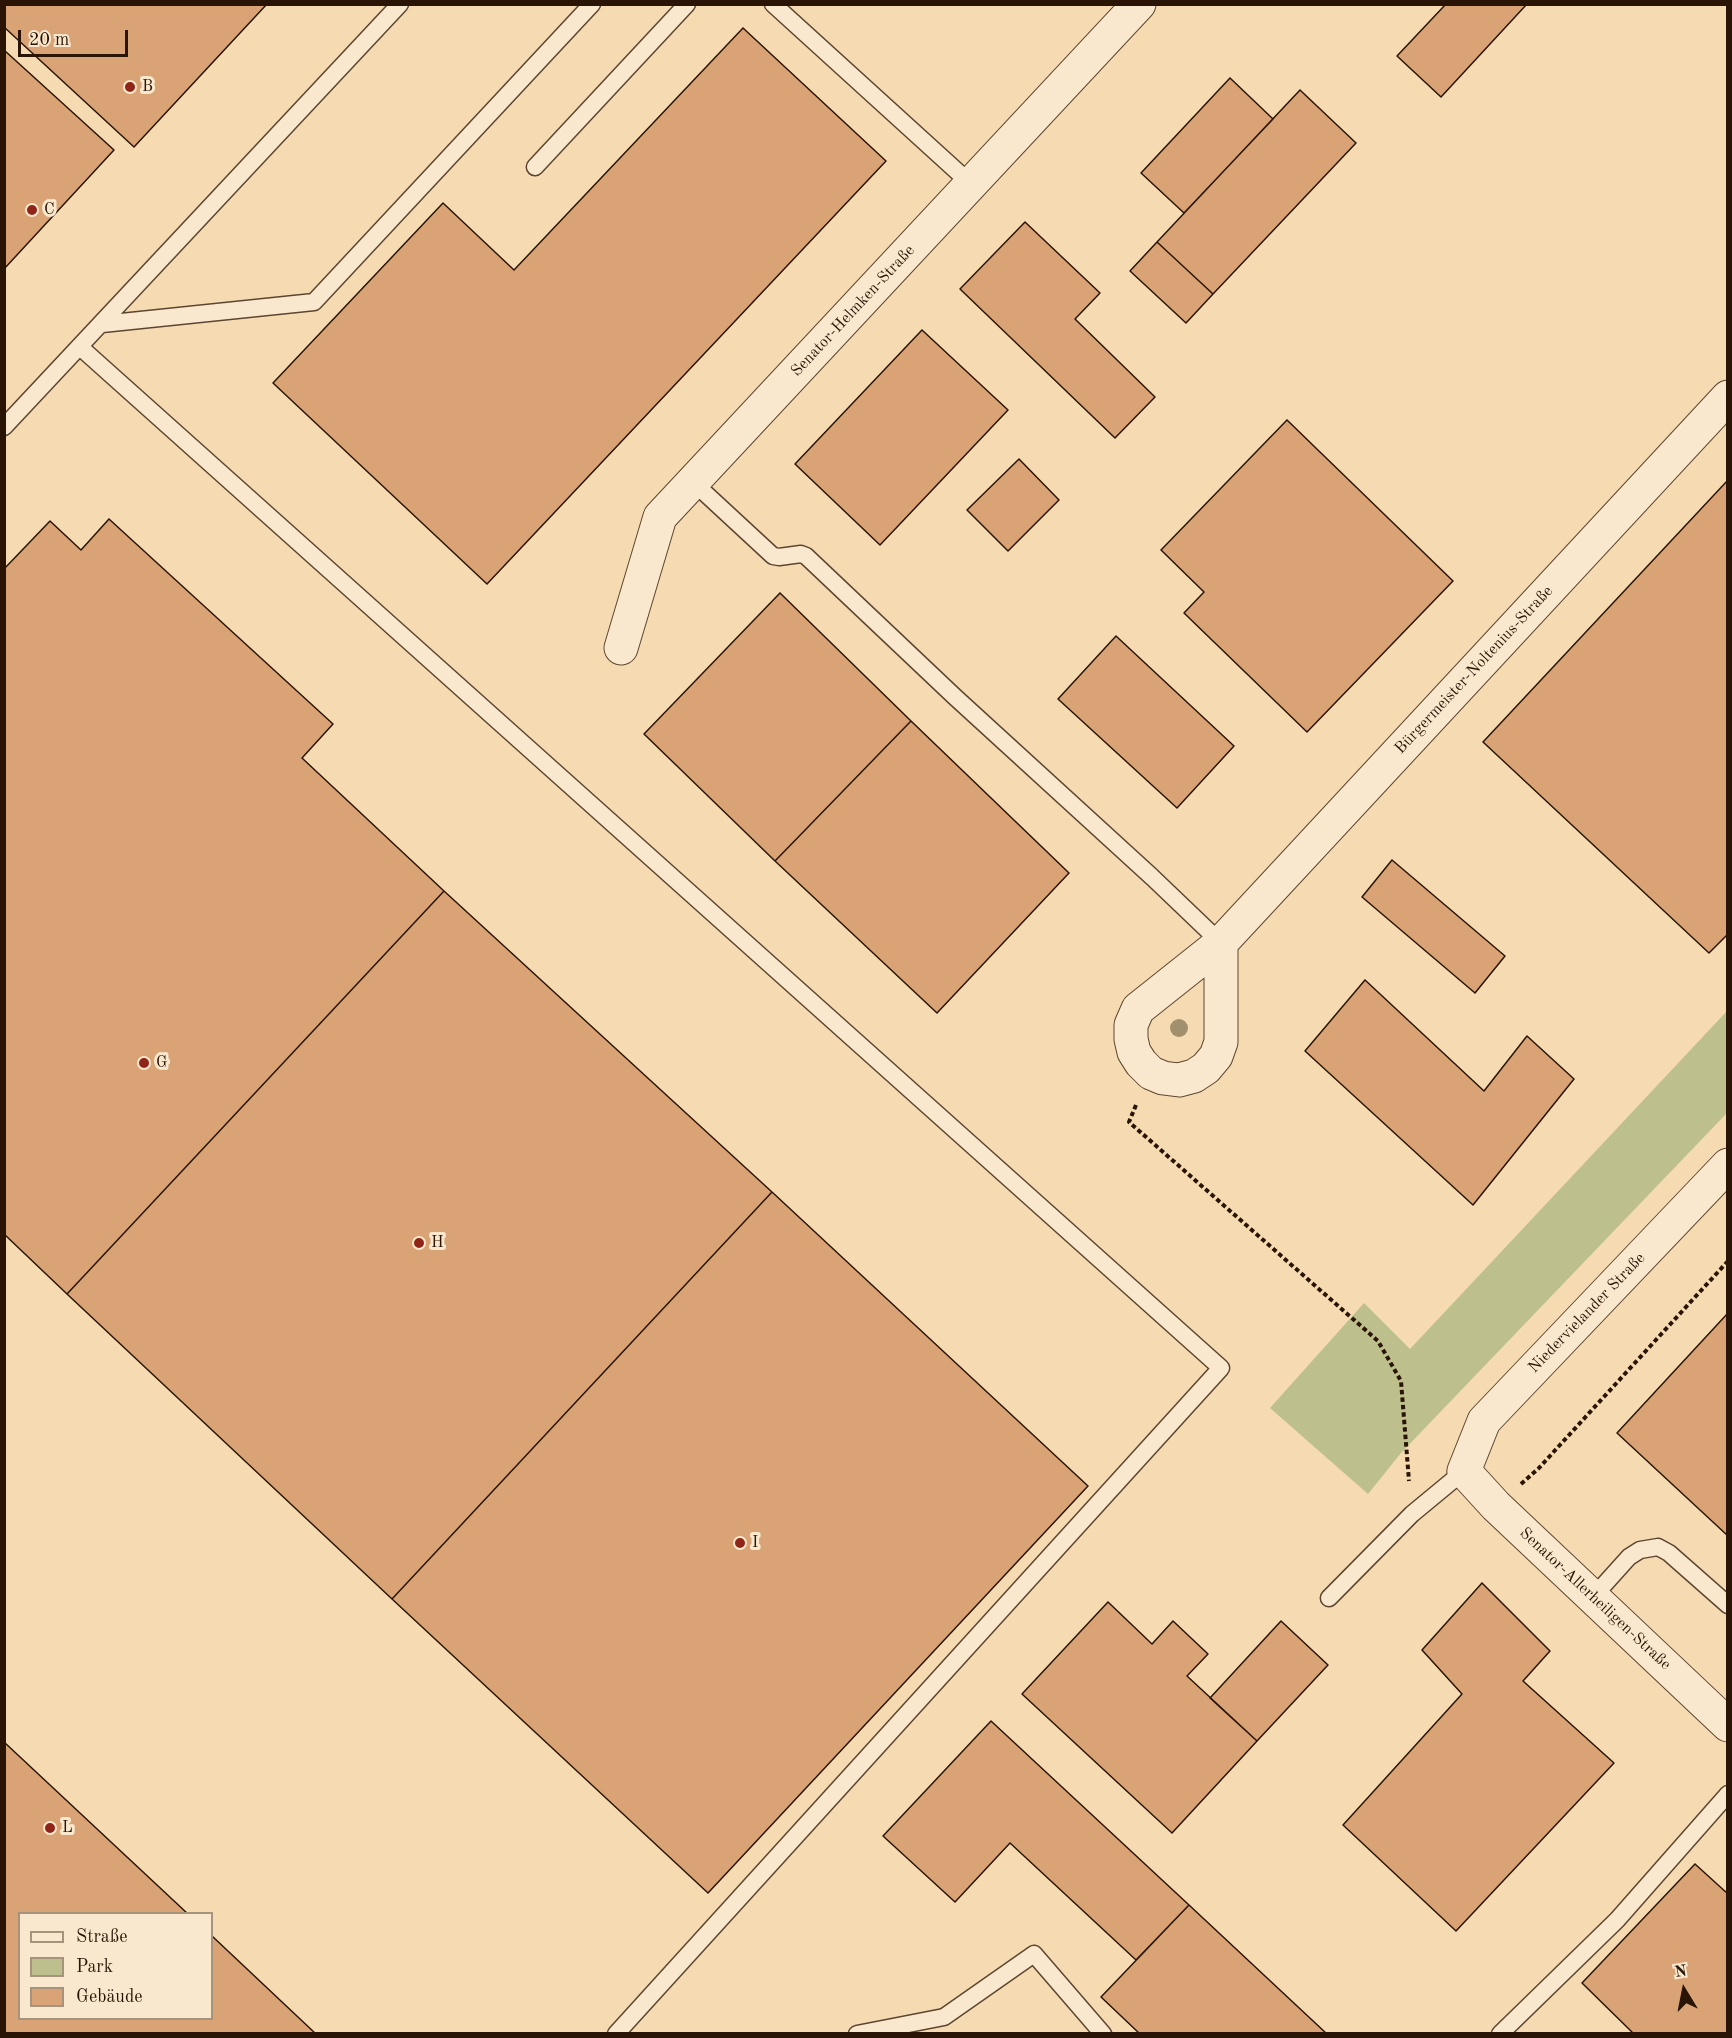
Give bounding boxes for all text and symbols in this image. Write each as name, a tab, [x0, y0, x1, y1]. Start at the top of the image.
scale bar	[21, 18, 130, 56]
text: 20 m	[29, 31, 69, 49]
place label: B	[142, 77, 153, 97]
marker: B	[123, 80, 137, 94]
place label: C	[44, 200, 55, 220]
marker: C	[25, 203, 39, 217]
street label: Senator-Helmken-Straße	[787, 241, 919, 381]
street label: Bürgermeister-Noltenius-Straße	[1391, 582, 1557, 758]
place label: G	[156, 1053, 168, 1073]
marker: G	[137, 1056, 151, 1070]
place label: H	[431, 1233, 444, 1253]
marker: H	[412, 1236, 426, 1250]
street label: Niedervielander Straße	[1525, 1249, 1649, 1377]
street label: Senator-Allerheiligen-Straße	[1515, 1524, 1675, 1674]
place label: I	[752, 1533, 758, 1553]
marker: I	[733, 1536, 747, 1550]
place label: L	[62, 1818, 73, 1838]
marker: L	[43, 1821, 57, 1835]
legend	[18, 1912, 213, 2020]
text: Straße	[76, 1928, 127, 1946]
text: Park	[76, 1958, 113, 1976]
north arrow	[1654, 1960, 1714, 2020]
text: N	[1673, 1963, 1688, 1981]
text: Gebäude	[76, 1988, 143, 2006]

